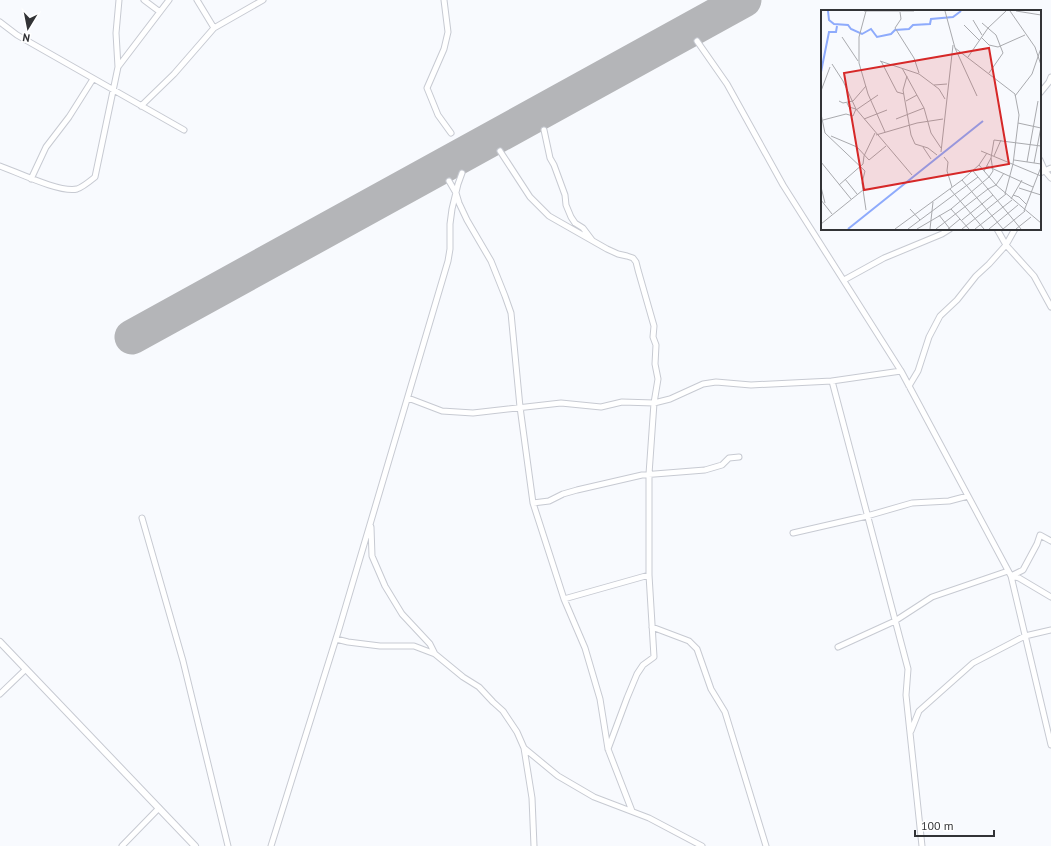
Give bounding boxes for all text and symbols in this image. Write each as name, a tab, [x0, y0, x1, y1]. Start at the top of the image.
north arrow	[8, 8, 48, 48]
inset map	[821, 10, 1041, 230]
text: N	[21, 30, 31, 45]
scale bar	[915, 812, 994, 838]
text: 100 m	[921, 818, 954, 833]

